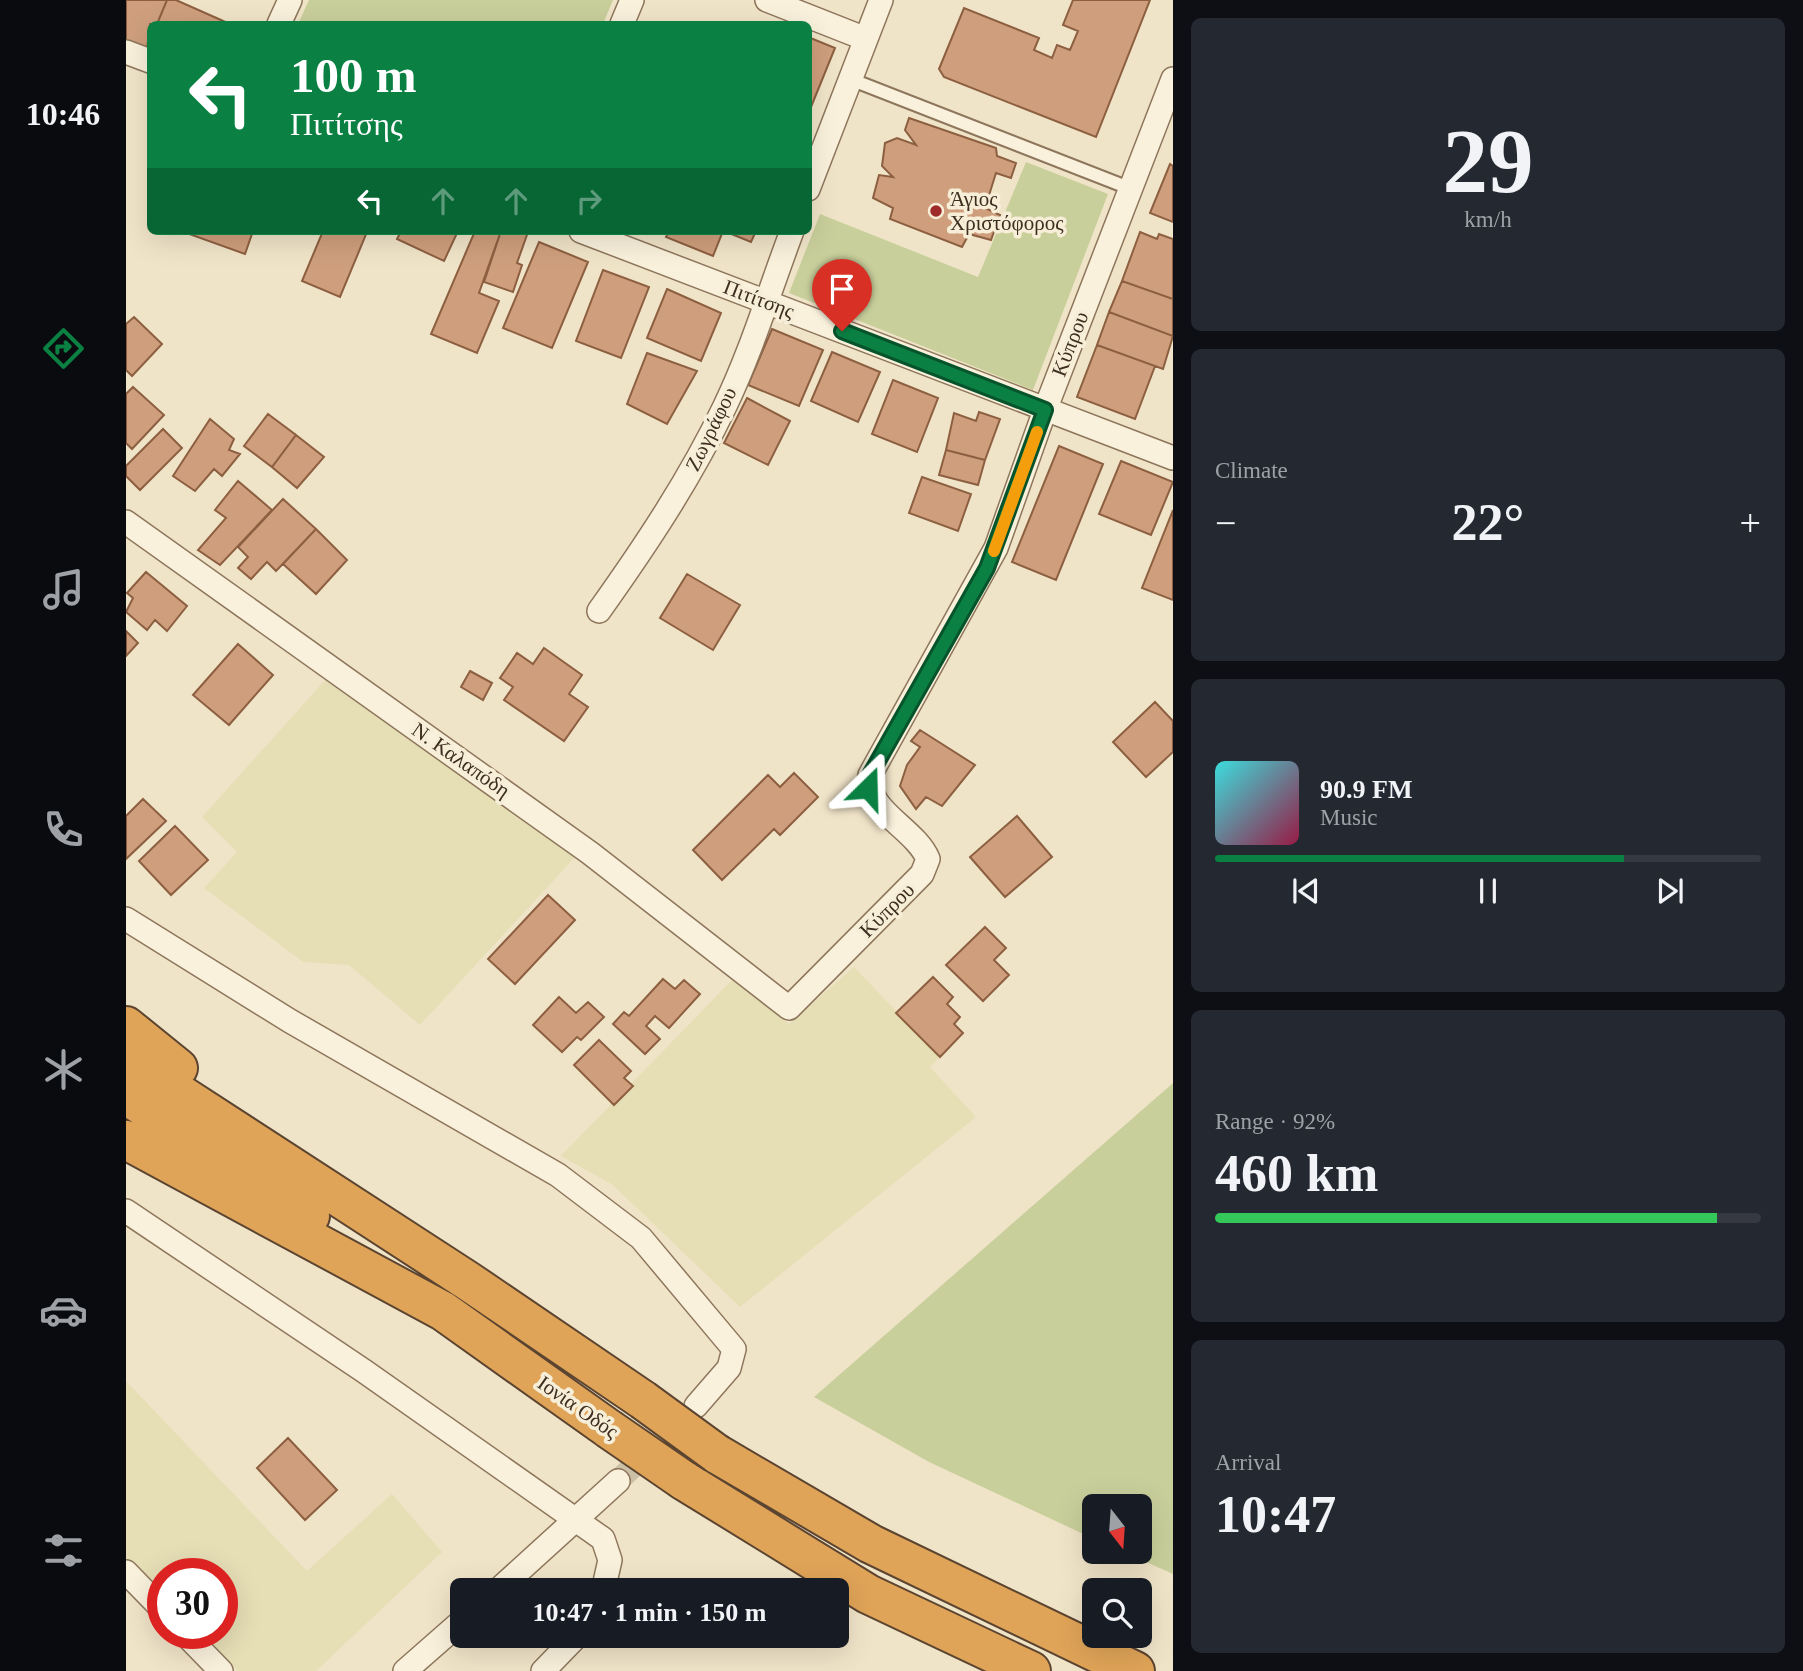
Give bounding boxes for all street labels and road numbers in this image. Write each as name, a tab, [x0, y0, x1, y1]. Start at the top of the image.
street label: Πιτίτσης	[720, 275, 798, 324]
street label: Κύπρου	[1047, 308, 1093, 380]
street label: Ζωγράφου	[680, 383, 742, 475]
street label: Ν. Καλαπόδη	[407, 717, 515, 803]
street label: Κύπρου	[855, 878, 919, 942]
street label: Ιονία Οδός	[533, 1371, 623, 1444]

